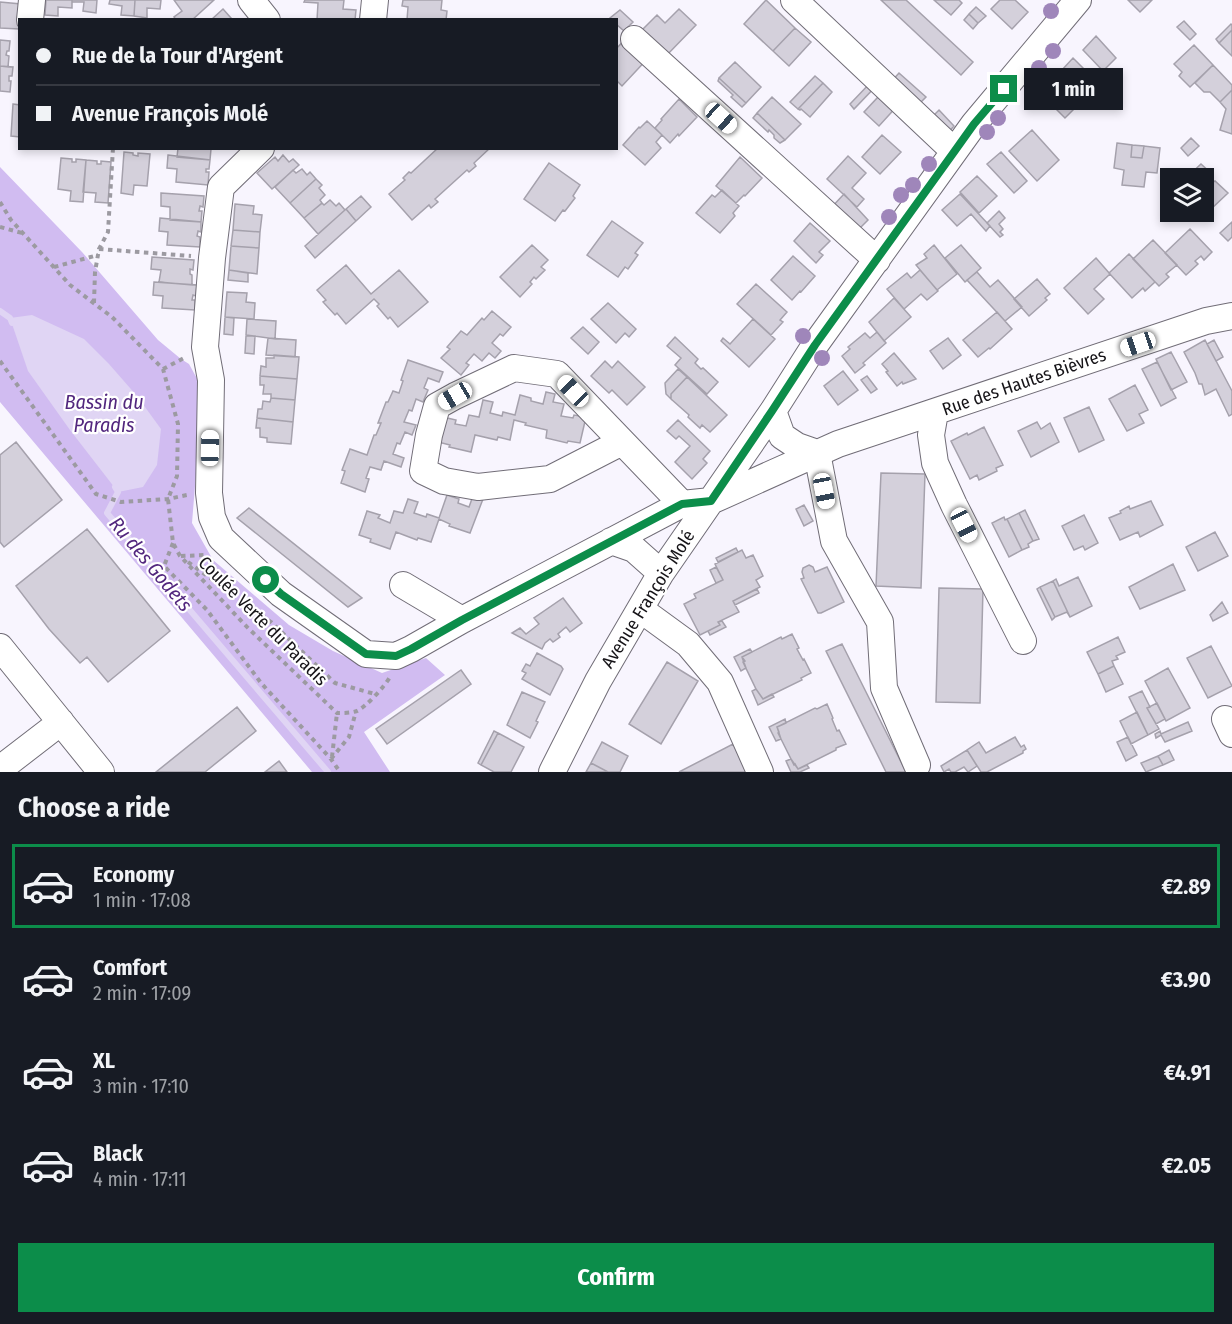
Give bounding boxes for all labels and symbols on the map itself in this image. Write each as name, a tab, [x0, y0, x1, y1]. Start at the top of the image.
callout: 1 min	[1025, 68, 1124, 110]
route end	[990, 75, 1017, 102]
car	[702, 99, 740, 137]
car	[1118, 330, 1158, 358]
street label: Rue des Hautes Bièvres	[939, 344, 1109, 420]
car	[554, 372, 592, 410]
car	[435, 379, 475, 413]
water label: Bassin du Paradis	[64, 390, 144, 437]
car	[201, 430, 219, 466]
car	[812, 472, 836, 510]
car	[948, 505, 980, 545]
water label: Ru des Godets	[105, 512, 198, 617]
street label: Avenue François Molé	[597, 526, 699, 672]
street label: Coulée Verte du Paradis	[194, 552, 333, 691]
route start	[252, 566, 279, 593]

